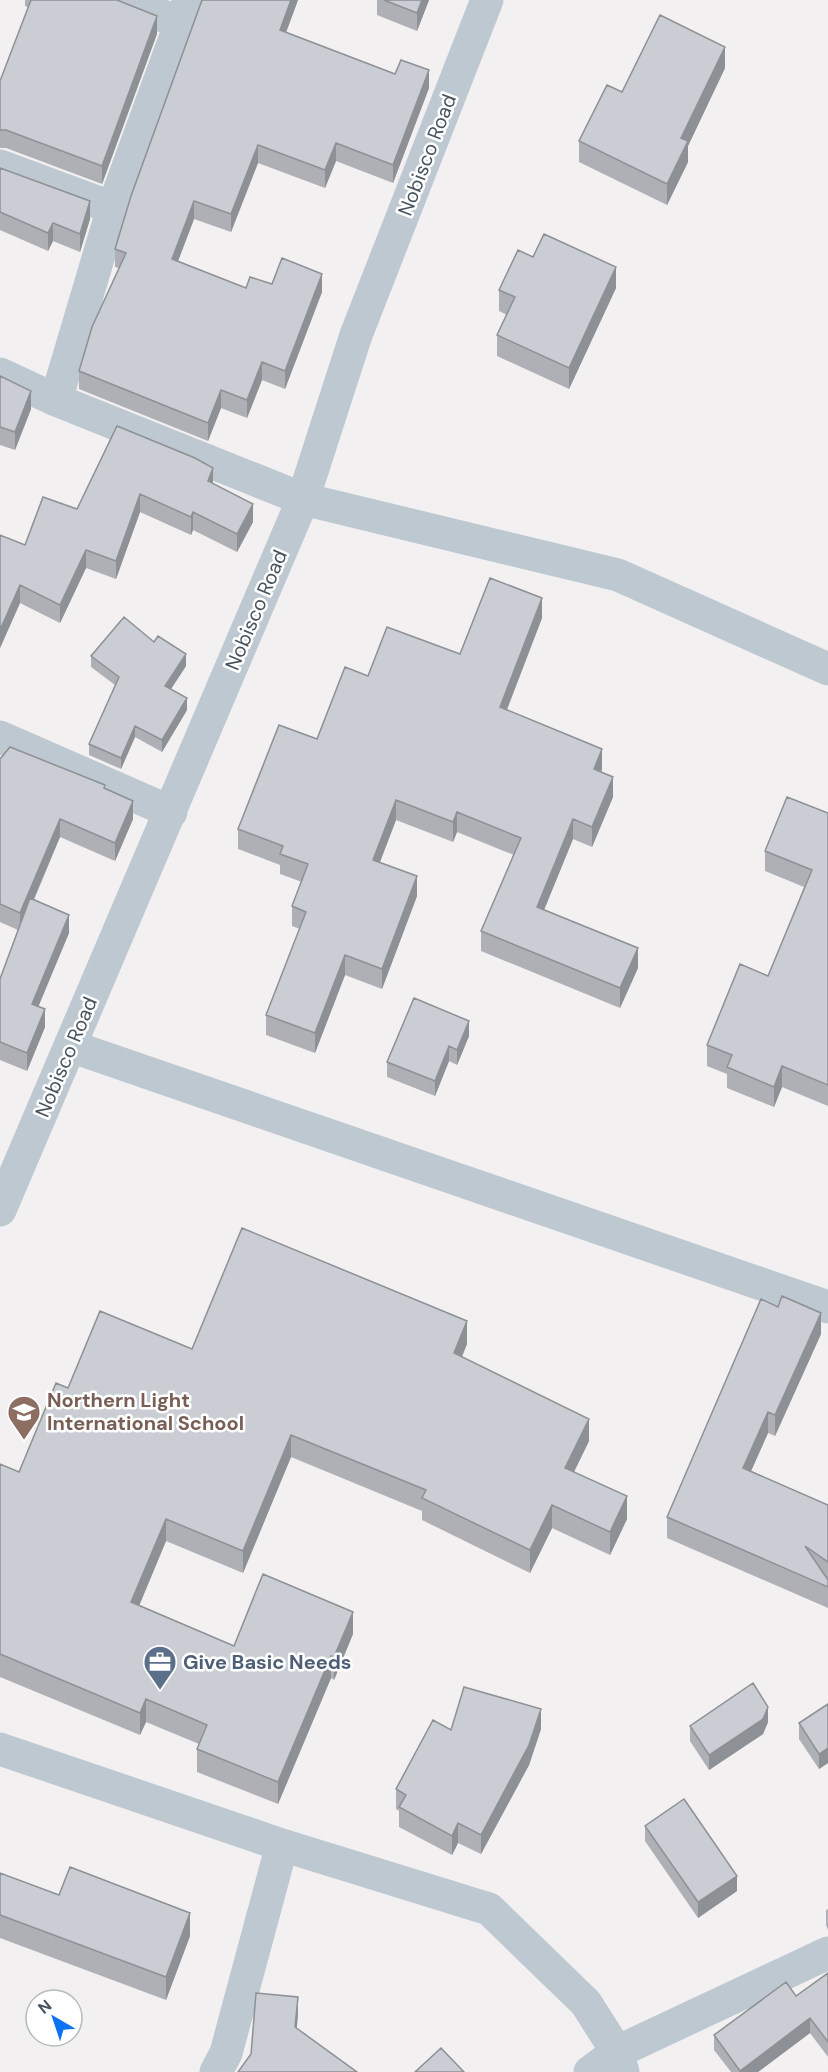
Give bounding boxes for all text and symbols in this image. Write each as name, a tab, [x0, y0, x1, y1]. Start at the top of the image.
street label: Nobisco Road	[392, 90, 462, 220]
street label: Nobisco Road	[219, 546, 293, 674]
street label: Nobisco Road	[29, 993, 103, 1121]
place label: Northern Light International School	[47, 1387, 244, 1436]
school or university icon: Northern Light International School	[6, 1394, 42, 1441]
office icon: Give Basic Needs	[142, 1644, 178, 1691]
place label: Give Basic Needs	[183, 1649, 351, 1675]
north arrow	[24, 1988, 84, 2048]
text: N	[34, 1995, 56, 2019]

